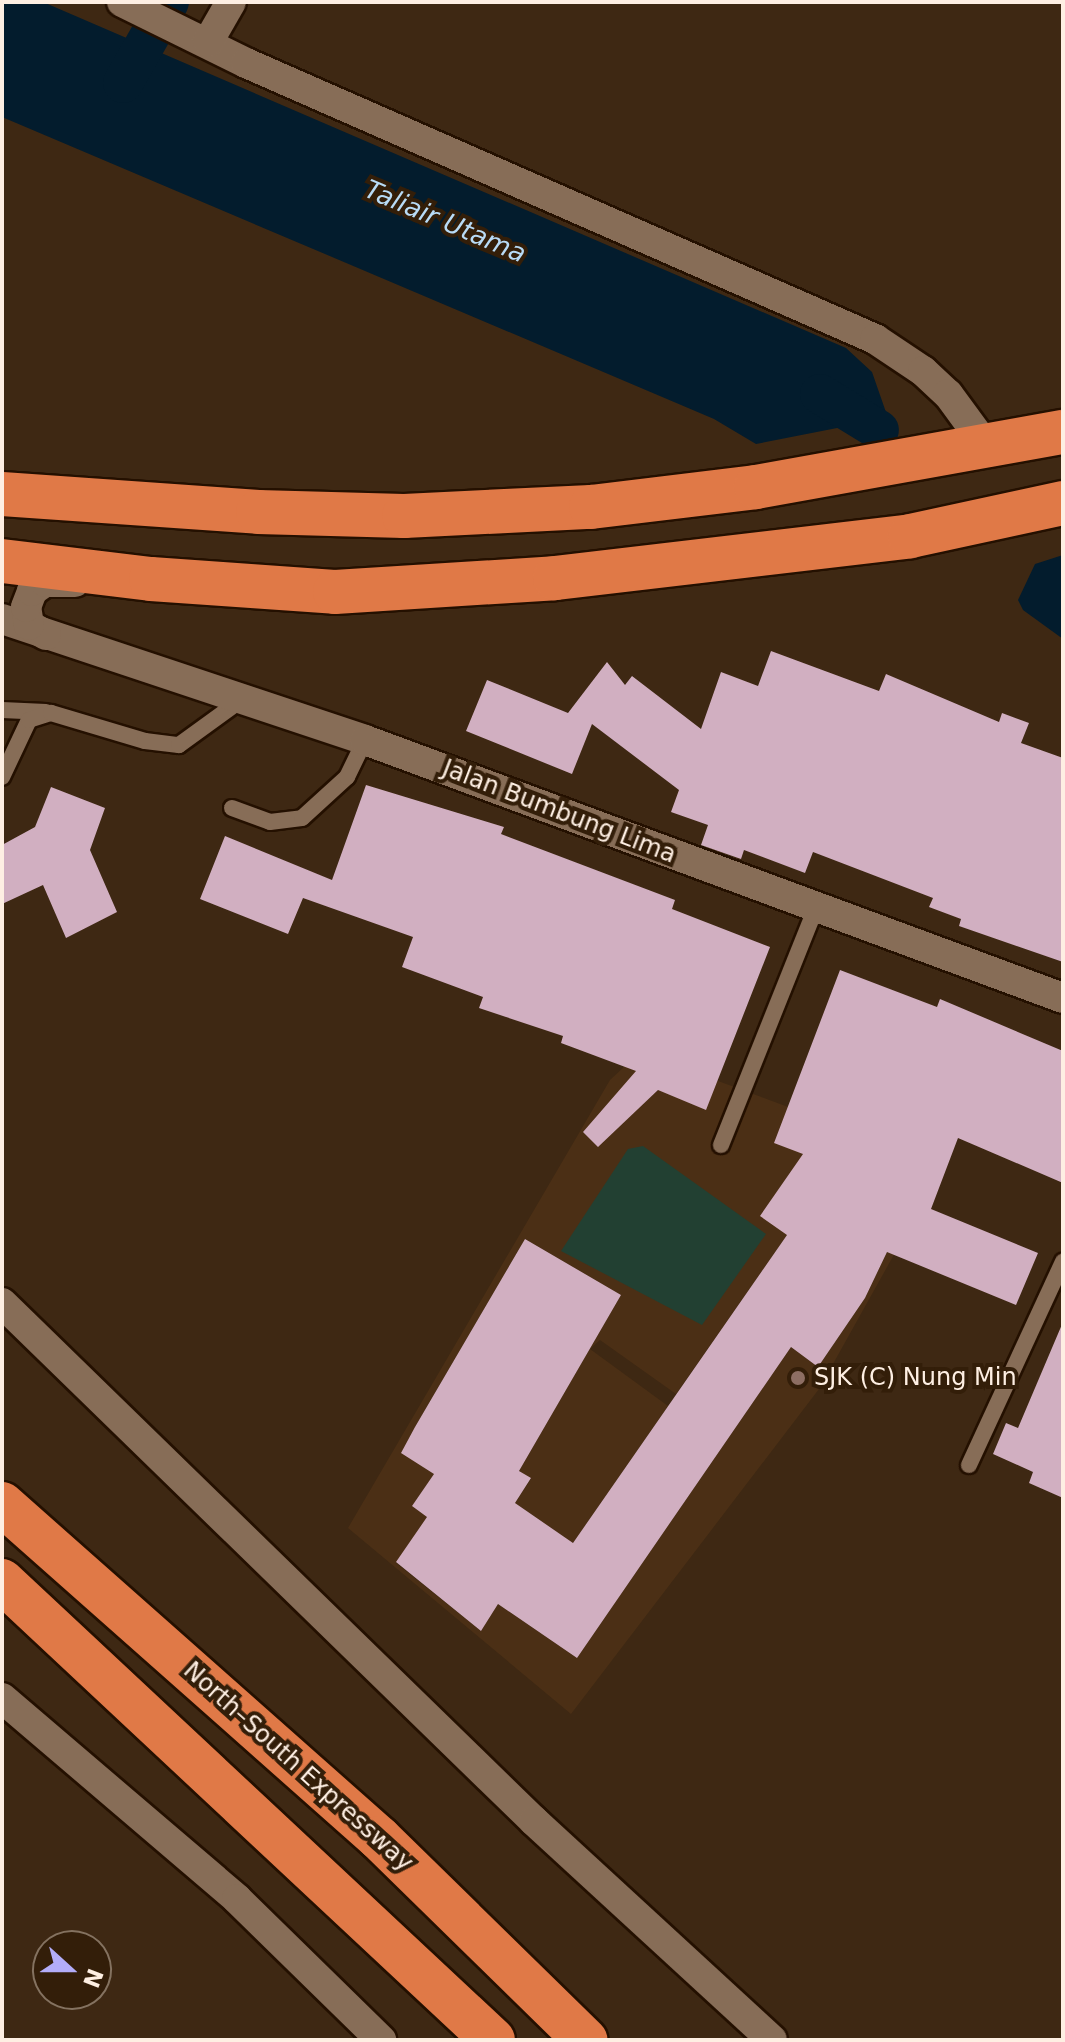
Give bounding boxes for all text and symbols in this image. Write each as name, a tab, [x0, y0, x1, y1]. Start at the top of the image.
water label: Taliair Utama	[360, 174, 530, 270]
street label: Jalan Bumbung Lima	[438, 754, 680, 870]
place label: SJK (C) Nung Min	[814, 1364, 1017, 1392]
marker: SJK (C) Nung Min	[789, 1369, 807, 1387]
street label: North–South Expressway	[177, 1656, 419, 1878]
north arrow	[32, 1930, 112, 2010]
text: N	[78, 1965, 108, 1991]

